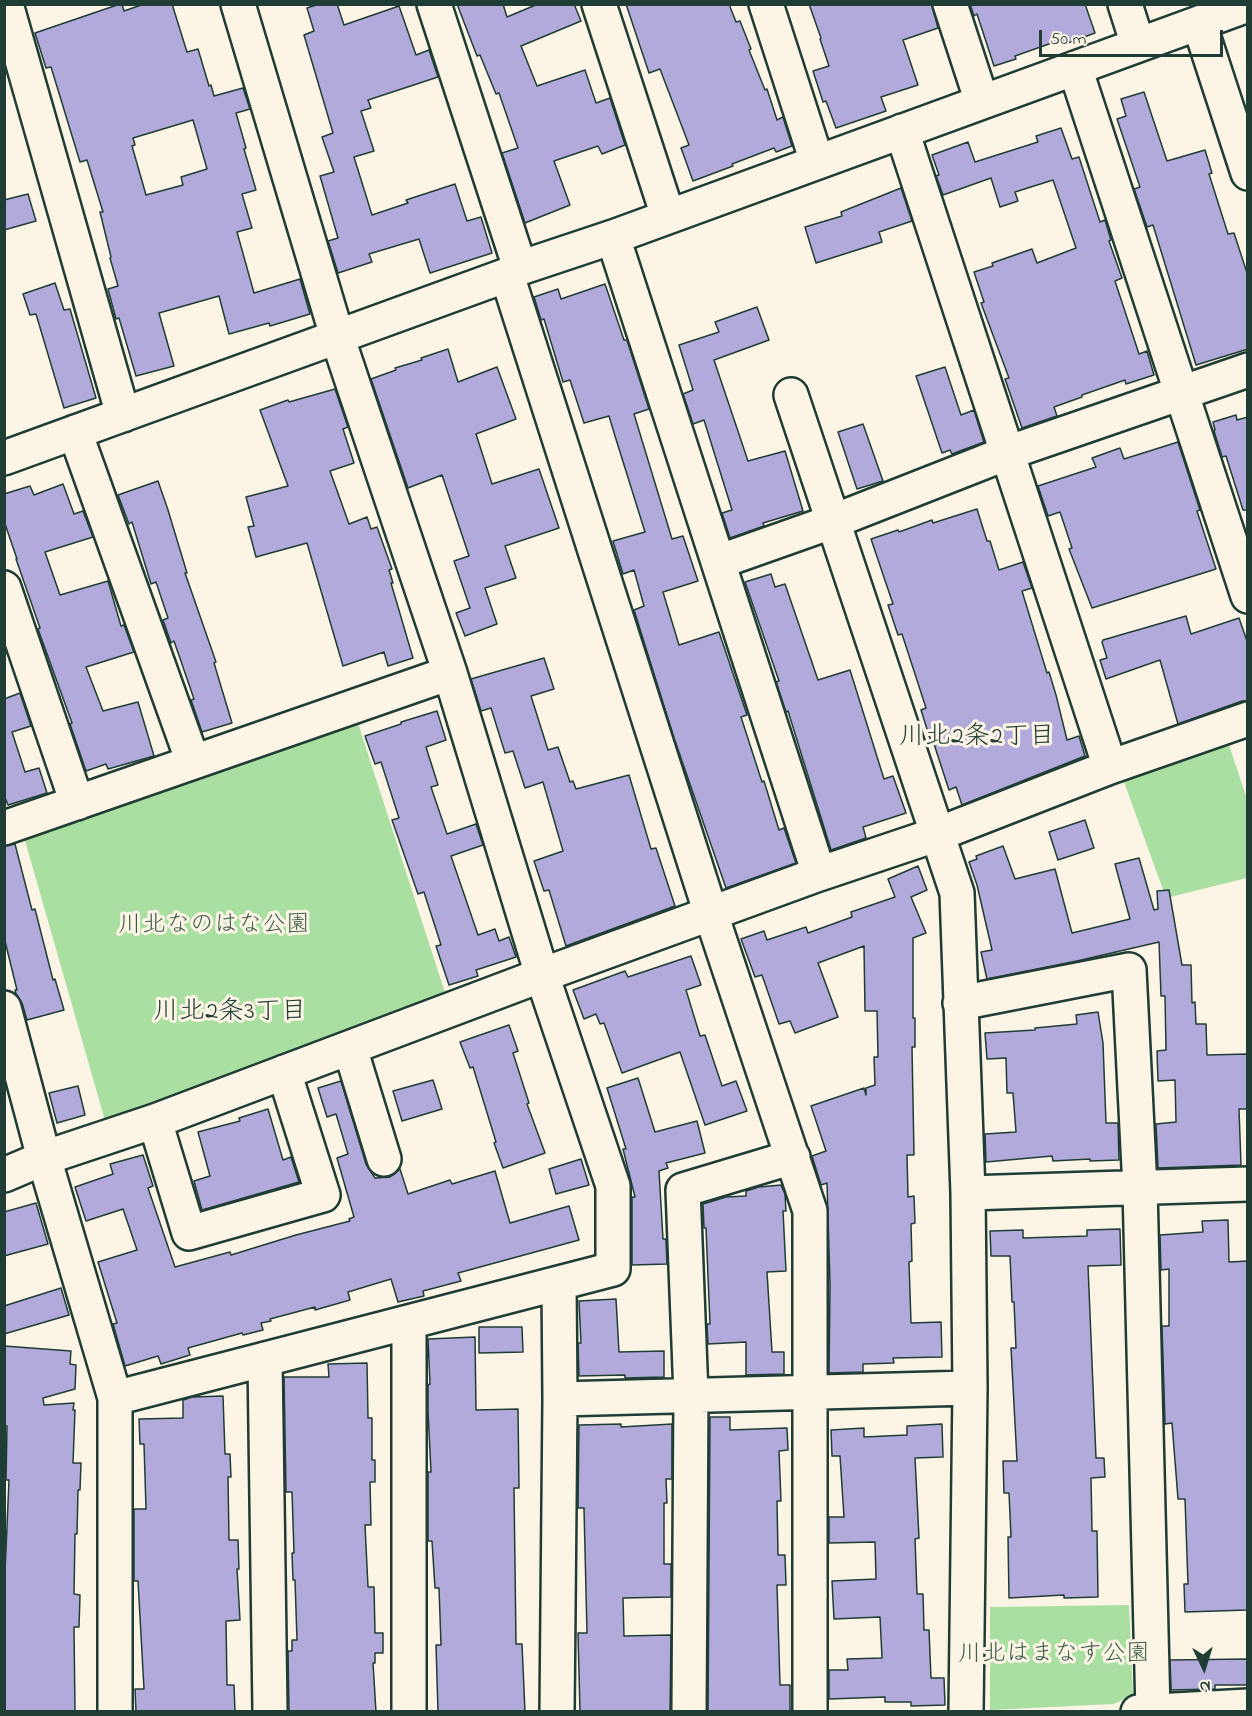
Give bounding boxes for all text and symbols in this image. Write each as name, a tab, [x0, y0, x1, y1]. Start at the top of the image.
scale bar	[1042, 18, 1226, 56]
text: 50 m	[1050, 27, 1087, 53]
district label: 川北2条2丁目	[899, 723, 1055, 755]
park label: 川北なのはな公園	[118, 913, 310, 941]
district label: 川北2条3丁目	[153, 998, 307, 1030]
north arrow	[1174, 1638, 1234, 1698]
park label: 川北はまなす公園	[958, 1642, 1150, 1670]
text: N	[1199, 1674, 1211, 1698]

